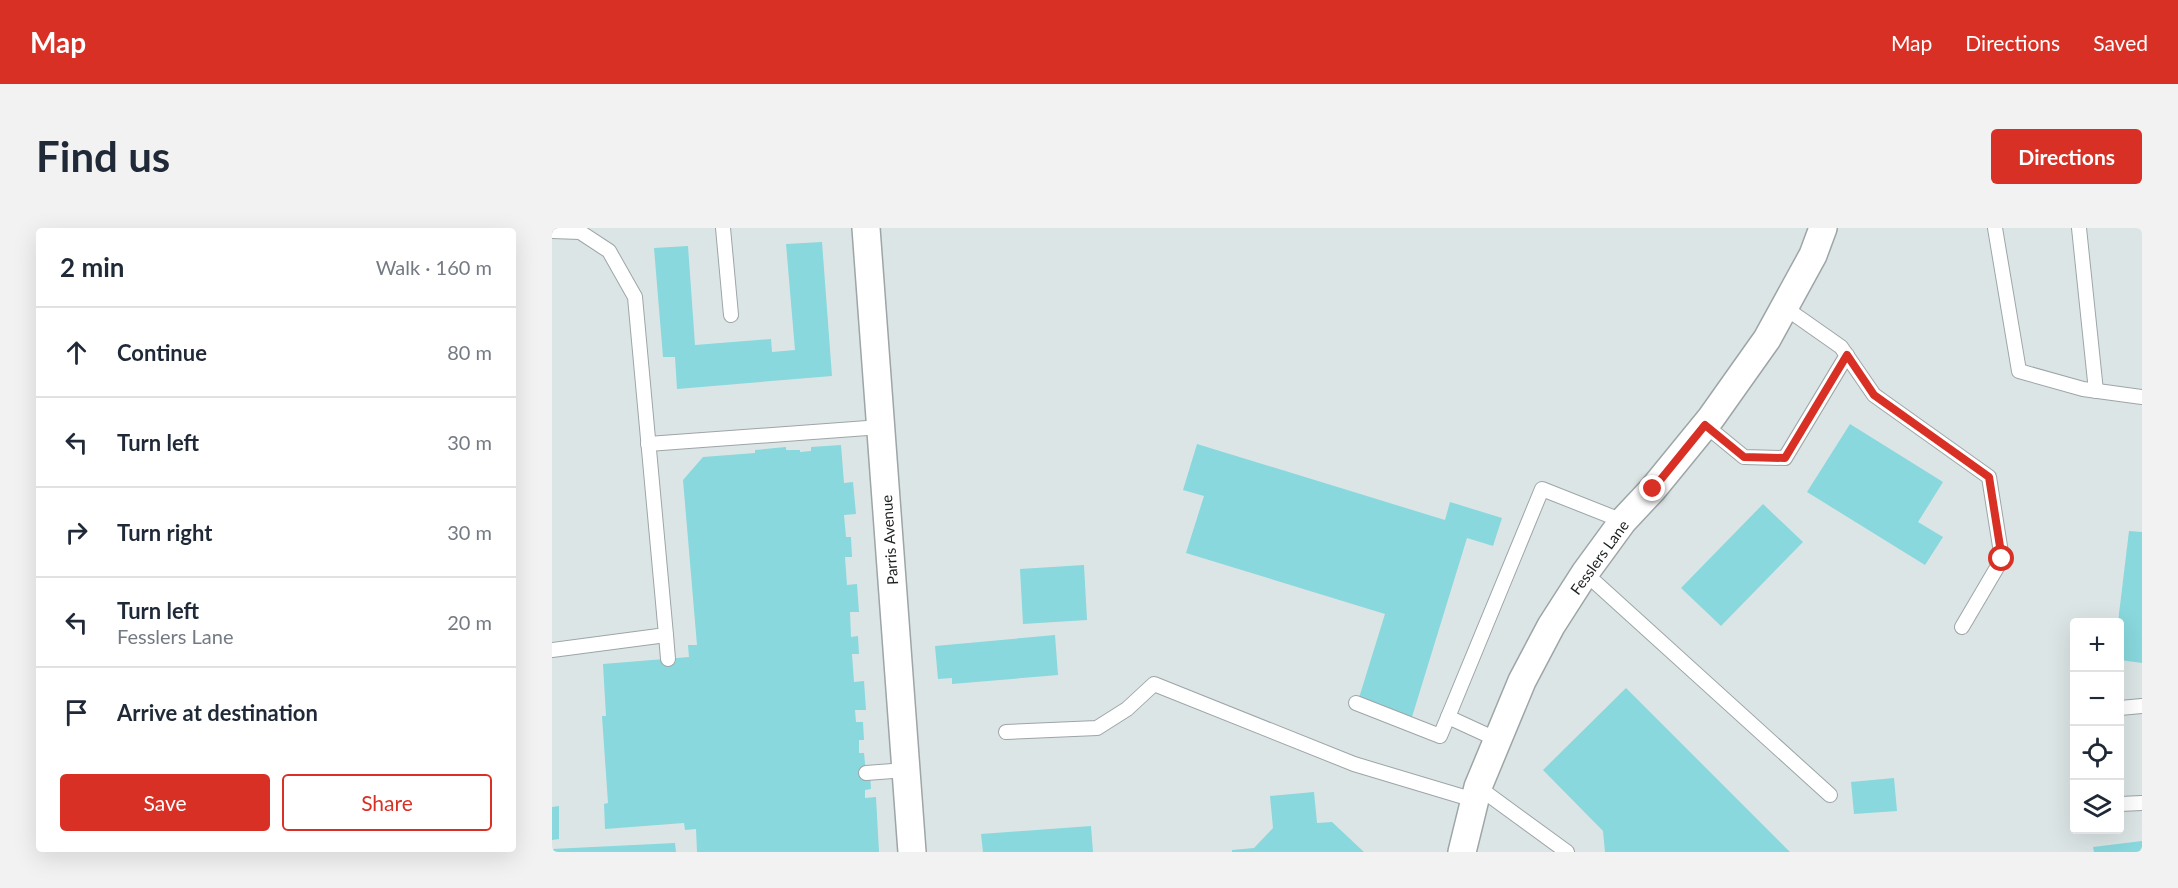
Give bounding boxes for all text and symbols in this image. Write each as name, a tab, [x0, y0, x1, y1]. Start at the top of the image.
text: Map	[30, 25, 86, 59]
text: Map	[1891, 30, 1932, 55]
text: Directions	[1965, 30, 2060, 55]
text: Saved	[2093, 30, 2148, 55]
button: Directions	[1991, 129, 2142, 184]
text: Find us	[36, 131, 170, 181]
text: 2 min	[60, 251, 124, 283]
text: Walk · 160 m	[376, 255, 492, 279]
icon: ahead	[60, 336, 93, 369]
text: Continue	[117, 339, 207, 366]
text: 80 m	[447, 340, 492, 364]
icon: left	[60, 426, 93, 459]
text: Turn left	[117, 429, 199, 456]
text: 30 m	[447, 430, 492, 454]
route end	[1639, 475, 1665, 501]
street label: Parris Avenue	[877, 494, 901, 586]
icon: right	[60, 516, 93, 549]
street label: Fesslers Lane	[1566, 516, 1632, 598]
text: Turn right	[117, 519, 212, 546]
text: 30 m	[447, 520, 492, 544]
route start	[1988, 545, 2014, 571]
text: Turn left	[117, 597, 199, 624]
icon: left	[60, 606, 93, 639]
text: 20 m	[447, 610, 492, 634]
map controls	[2070, 618, 2124, 834]
button: +	[2070, 618, 2124, 672]
text: Fesslers Lane	[117, 624, 234, 648]
button: −	[2070, 672, 2124, 726]
icon: arrive	[60, 696, 93, 729]
text: Arrive at destination	[117, 699, 318, 726]
button: locate	[2070, 726, 2124, 780]
button: Save	[60, 774, 270, 831]
button: Share	[282, 774, 492, 831]
button: layers	[2070, 780, 2124, 834]

